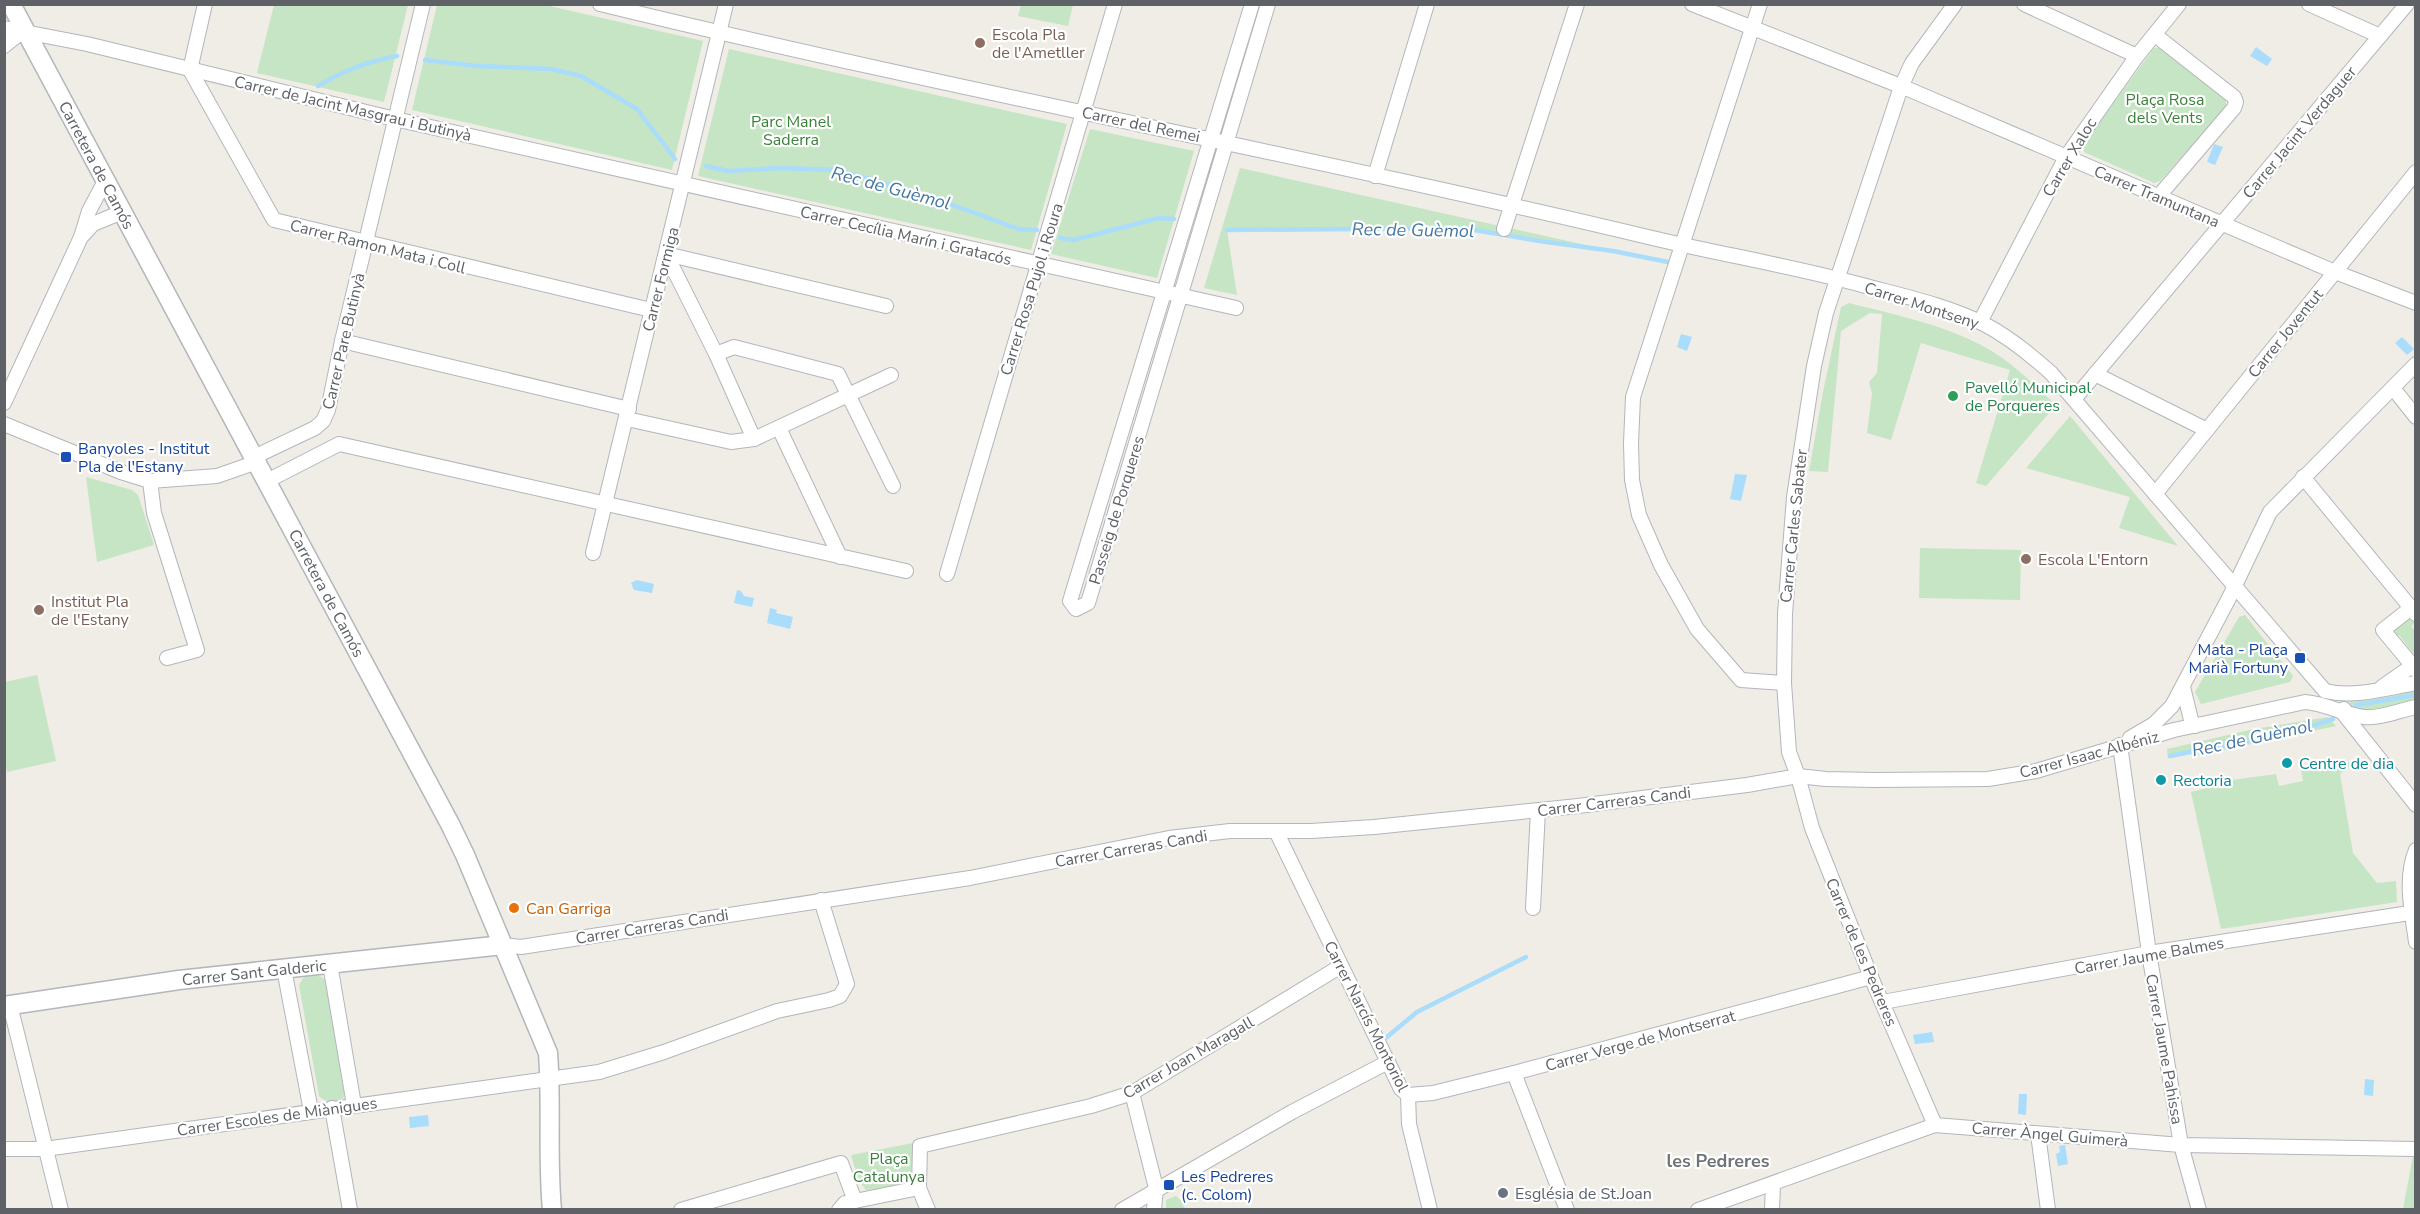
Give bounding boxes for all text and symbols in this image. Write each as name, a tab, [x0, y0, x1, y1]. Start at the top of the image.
place label: Escola Pla de l'Ametller	[992, 24, 1085, 64]
marker: Escola Pla de l'Ametller	[973, 36, 987, 50]
street label: Carrer Jacint Verdaguer	[2238, 61, 2362, 204]
street label: Carrer de Jacint Masgrau i Butinyà	[232, 71, 474, 147]
park label: Plaça Rosa dels Vents	[2126, 89, 2204, 129]
street label: Carretera de Camós	[53, 97, 139, 233]
street label: Carrer del Remei	[1080, 102, 1202, 148]
park label: Parc Manel Saderra	[751, 111, 831, 151]
street label: Carrer Xaloc	[2038, 113, 2102, 201]
street label: Carrer Tramuntana	[2090, 160, 2223, 233]
water label: Rec de Guèmol	[829, 161, 953, 215]
street label: Carrer Rosa Pujol i Roura	[995, 200, 1069, 378]
street label: Carrer Cecília Marín i Gratacós	[798, 201, 1014, 271]
street label: Carrer Ramon Mata i Coll	[288, 214, 468, 280]
water label: Rec de Guèmol	[1352, 217, 1474, 243]
street label: Carrer Formiga	[637, 225, 685, 334]
street label: Carrer Pare Butinyà	[318, 271, 370, 412]
street label: Carrer Montseny	[1862, 277, 1983, 335]
street label: Carrer Joventut	[2243, 284, 2329, 383]
place label: Pavelló Municipal de Porqueres	[1965, 377, 2092, 417]
marker: Pavelló Municipal de Porqueres	[1946, 389, 1960, 403]
street label: Passeig de Porqueres	[1084, 433, 1150, 587]
place label: Banyoles - Institut Pla de l'Estany	[78, 438, 210, 478]
street label: Carrer Carles Sabater	[1775, 448, 1813, 604]
marker: Banyoles - Institut Pla de l'Estany	[59, 450, 73, 464]
street label: Carretera de Camós	[283, 525, 369, 661]
place label: Escola L'Entorn	[2038, 549, 2148, 571]
marker: Escola L'Entorn	[2019, 552, 2033, 566]
place label: Institut Pla de l'Estany	[51, 591, 130, 631]
marker: Institut Pla de l'Estany	[32, 603, 46, 617]
place label: Mata - Plaça Marià Fortuny	[2188, 639, 2289, 679]
marker: Mata - Plaça Marià Fortuny	[2293, 651, 2307, 665]
water label: Rec de Guèmol	[2190, 714, 2314, 762]
street label: Carrer Isaac Albéniz	[2017, 726, 2161, 784]
place label: Centre de dia	[2299, 753, 2394, 775]
marker: Centre de dia	[2280, 756, 2294, 770]
place label: Rectoria	[2173, 770, 2232, 792]
marker: Rectoria	[2154, 773, 2168, 787]
street label: Carrer Carreras Candi	[1536, 782, 1692, 822]
street label: Carrer Carreras Candi	[1053, 825, 1209, 873]
street label: Carrer de les Pedreres	[1820, 875, 1902, 1030]
place label: Can Garriga	[526, 898, 611, 920]
marker: Can Garriga	[507, 901, 521, 915]
street label: Carrer Carreras Candi	[574, 904, 730, 950]
street label: Carrer Jaume Balmes	[2073, 932, 2226, 980]
street label: Carrer Narcís Montoriol	[1318, 937, 1414, 1096]
street label: Carrer Sant Galderic	[181, 954, 328, 992]
street label: Carrer Jaume Pahissa	[2140, 972, 2188, 1126]
street label: Carrer Verge de Montserrat	[1543, 1005, 1738, 1077]
street label: Carrer Joan Maragall	[1119, 1011, 1258, 1104]
street label: Carrer Escoles de Miànigues	[176, 1092, 379, 1142]
street label: Carrer Àngel Guimerà	[1971, 1117, 2129, 1153]
park label: Plaça Catalunya	[853, 1148, 925, 1188]
district label: les Pedreres	[1666, 1149, 1770, 1173]
place label: Les Pedreres (c. Colom)	[1181, 1166, 1274, 1206]
marker: Les Pedreres (c. Colom)	[1162, 1178, 1176, 1192]
place label: Església de St.Joan	[1515, 1183, 1652, 1205]
marker: Església de St.Joan	[1496, 1186, 1510, 1200]

